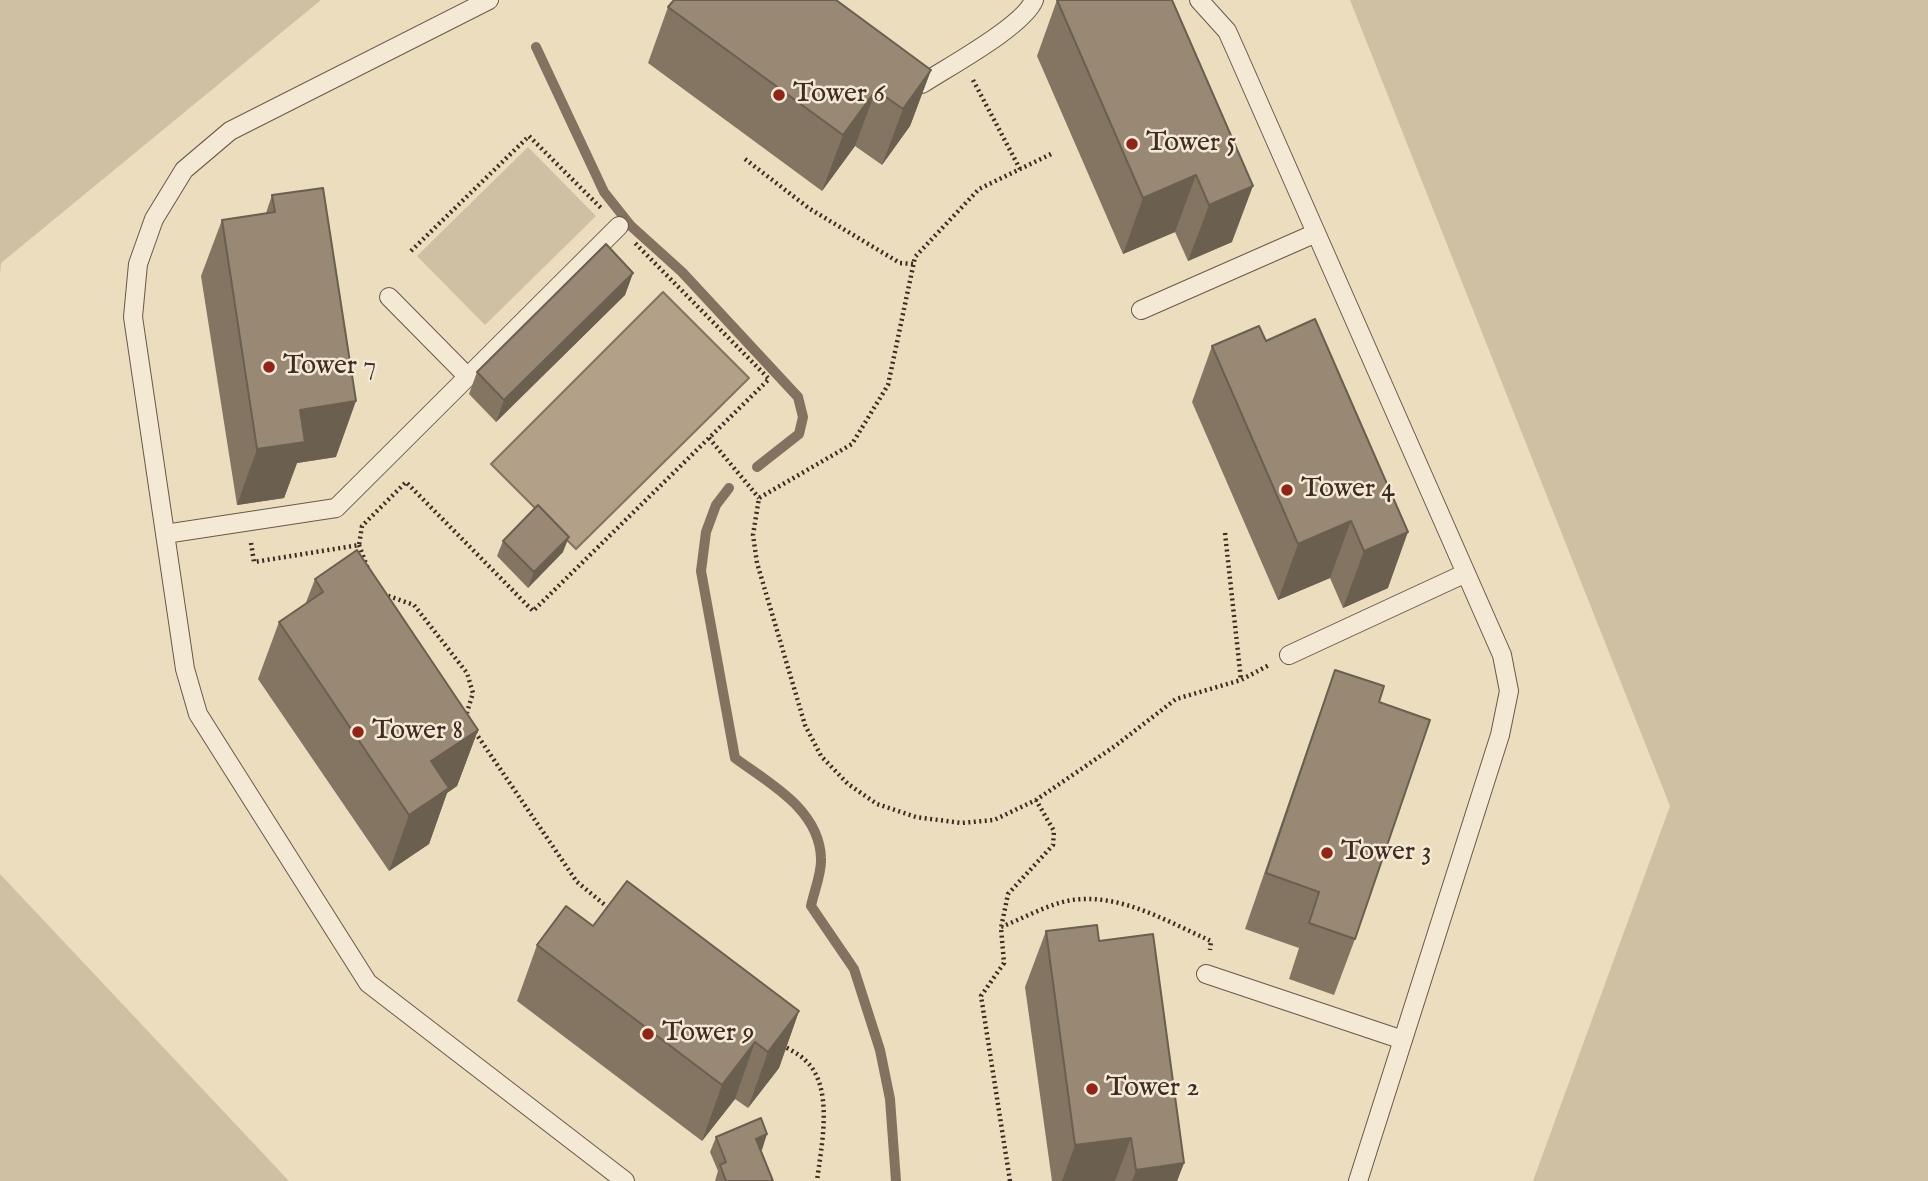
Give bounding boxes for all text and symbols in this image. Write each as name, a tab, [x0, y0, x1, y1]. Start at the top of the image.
place label: Tower 6	[793, 78, 885, 112]
marker: Tower 6	[771, 87, 787, 103]
place label: Tower 5	[1146, 127, 1236, 161]
marker: Tower 5	[1124, 136, 1140, 152]
place label: Tower 7	[283, 350, 376, 384]
marker: Tower 7	[261, 359, 277, 375]
place label: Tower 4	[1301, 473, 1395, 507]
marker: Tower 4	[1279, 482, 1295, 498]
place label: Tower 8	[372, 715, 463, 749]
marker: Tower 8	[350, 724, 366, 740]
place label: Tower 3	[1341, 836, 1432, 870]
marker: Tower 3	[1319, 845, 1335, 861]
place label: Tower 9	[662, 1017, 754, 1051]
marker: Tower 9	[640, 1026, 656, 1042]
place label: Tower 2	[1106, 1072, 1199, 1106]
marker: Tower 2	[1084, 1081, 1100, 1097]

